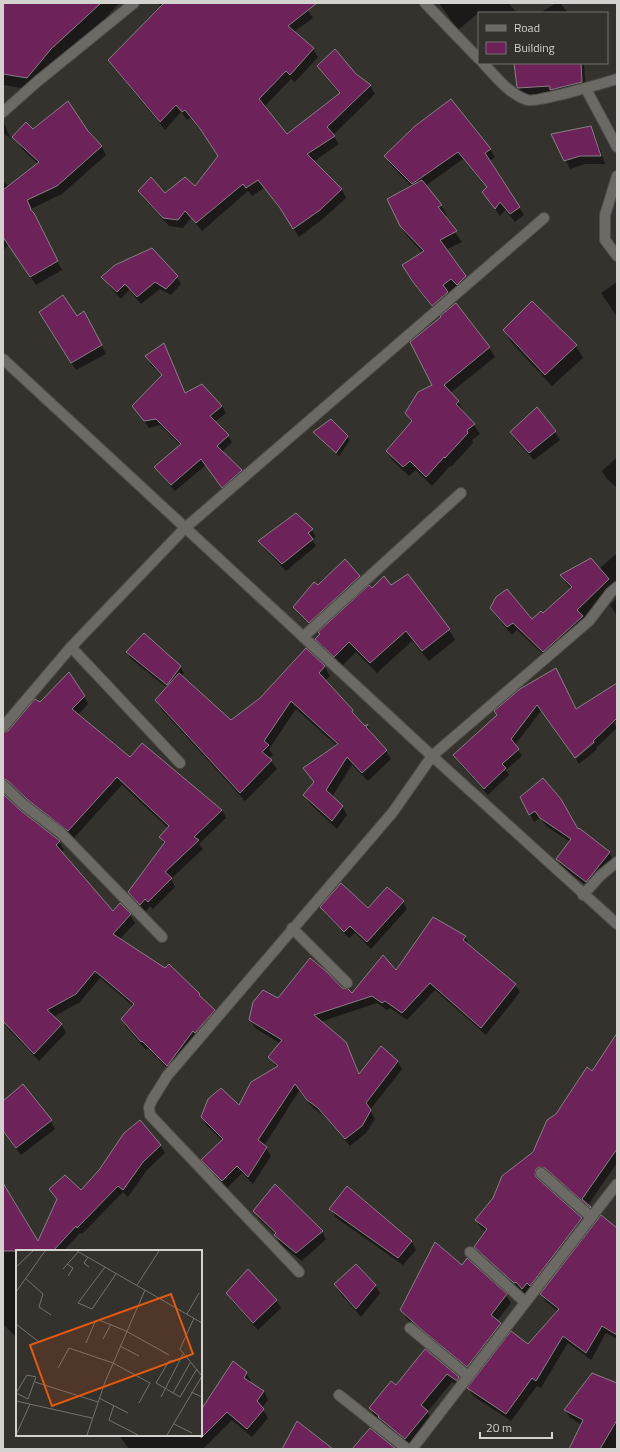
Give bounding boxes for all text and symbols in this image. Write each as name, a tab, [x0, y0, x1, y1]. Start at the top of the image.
legend	[478, 12, 608, 64]
text: Road	[514, 18, 540, 37]
text: Building	[514, 38, 555, 57]
inset map	[16, 1250, 202, 1436]
scale bar	[480, 1414, 552, 1440]
text: 20 m	[486, 1418, 512, 1437]

